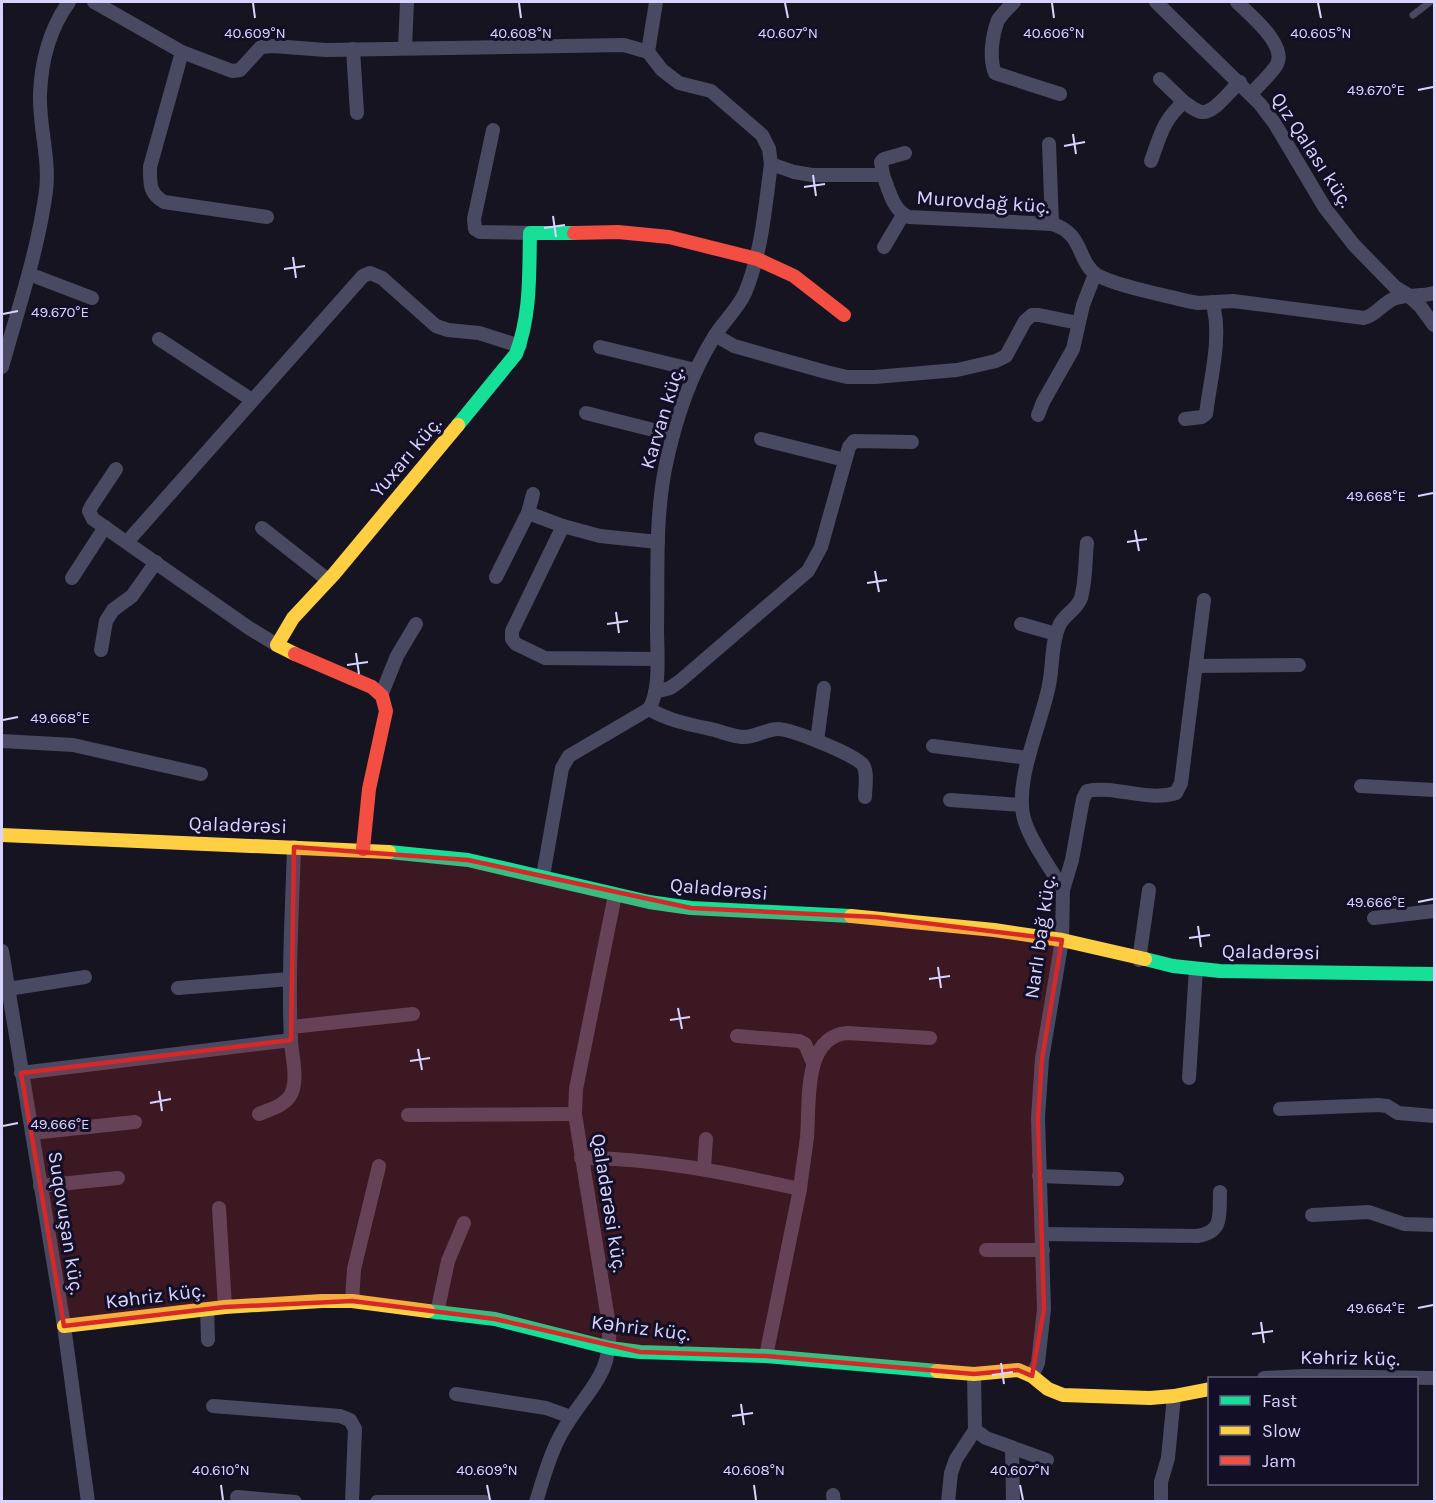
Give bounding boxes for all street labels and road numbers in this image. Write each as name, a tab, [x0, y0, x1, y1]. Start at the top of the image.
street label: Qız Qalası küç.	[1266, 88, 1358, 212]
street label: Murovdağ küç.	[916, 186, 1050, 218]
street label: Karvan küç.	[636, 364, 688, 472]
street label: Yuxarı küç.	[366, 412, 446, 502]
street label: Qaladərəsi	[188, 812, 288, 838]
street label: Qaladərəsi	[669, 873, 769, 905]
street label: Narlı bağ küç.	[1020, 874, 1060, 1000]
street label: Qaladərəsi	[1222, 940, 1320, 964]
street label: Qaladərəsi küç.	[587, 1132, 631, 1274]
street label: Suqovuşan küç.	[43, 1150, 89, 1296]
street label: Kəhriz küç.	[104, 1278, 206, 1314]
street label: Kəhriz küç.	[590, 1310, 692, 1346]
street label: Kəhriz küç.	[1300, 1346, 1400, 1370]

